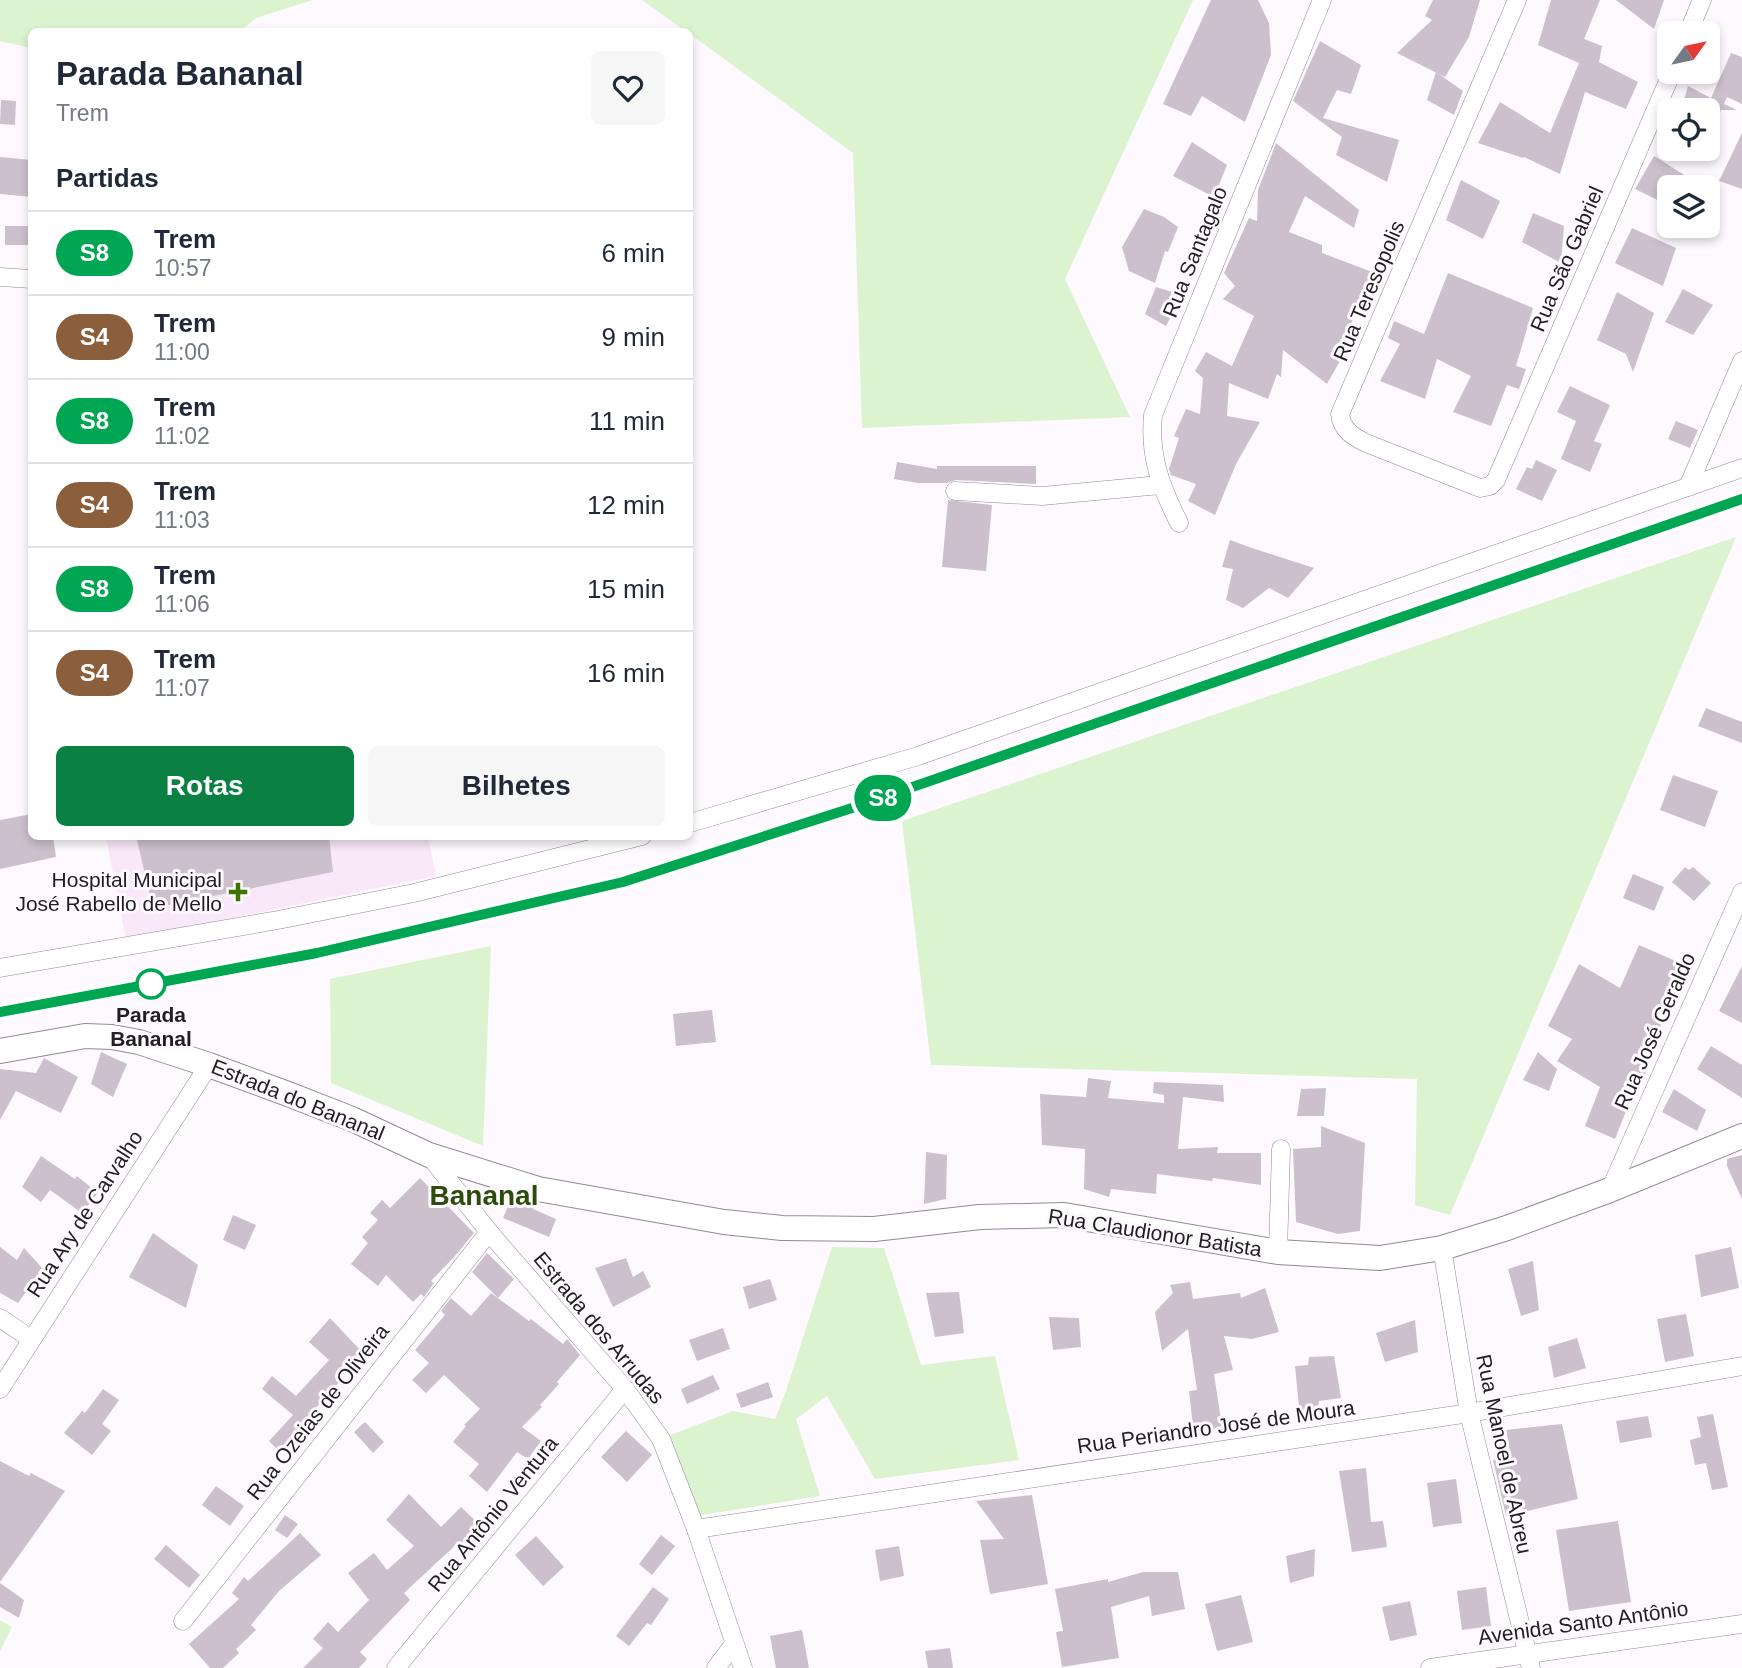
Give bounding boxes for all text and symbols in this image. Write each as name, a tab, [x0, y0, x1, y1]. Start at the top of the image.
north arrow	[1657, 21, 1720, 84]
map controls	[1657, 21, 1720, 238]
button: heart	[591, 51, 665, 125]
text: Parada Bananal	[56, 55, 304, 92]
button: locate	[1657, 98, 1720, 161]
text: Trem	[56, 100, 109, 126]
text: Partidas	[56, 163, 159, 193]
button: layers	[1657, 175, 1720, 238]
street label: Rua Santagalo	[1158, 183, 1231, 321]
street label: Rua São Gabriel	[1526, 183, 1607, 335]
street label: Rua Teresopolis	[1329, 217, 1408, 364]
text: Trem	[154, 224, 216, 254]
text: 6 min	[601, 238, 665, 268]
text: S8	[80, 239, 109, 266]
text: 10:57	[154, 255, 212, 281]
text: Trem	[154, 308, 216, 338]
text: 9 min	[601, 322, 665, 352]
text: S4	[80, 323, 109, 350]
text: 11:00	[154, 339, 210, 365]
text: Trem	[154, 392, 216, 422]
text: 11 min	[589, 406, 665, 436]
text: S8	[80, 407, 109, 434]
text: 11:02	[154, 423, 210, 449]
text: Trem	[154, 476, 216, 506]
text: 12 min	[587, 490, 665, 520]
text: S4	[80, 491, 109, 518]
text: 11:03	[154, 507, 210, 533]
text: Trem	[154, 560, 216, 590]
text: 15 min	[587, 574, 665, 604]
text: S8	[80, 575, 109, 602]
text: 11:06	[154, 591, 210, 617]
text: Trem	[154, 644, 216, 674]
text: 16 min	[587, 658, 665, 688]
text: S4	[80, 659, 109, 686]
text: 11:07	[154, 675, 210, 701]
button: Rotas	[56, 746, 354, 826]
button: Bilhetes	[368, 746, 665, 826]
line badge: S8	[852, 775, 914, 821]
text: S8	[868, 784, 898, 811]
place label: Hospital Municipal José Rabello de Mello	[15, 868, 222, 915]
marker: Hospital Municipal José Rabello de Mello	[228, 882, 248, 902]
street label: Rua José Geraldo	[1610, 949, 1699, 1113]
marker: Parada Bananal	[136, 969, 166, 999]
place label: Parada Bananal	[110, 1003, 192, 1050]
street label: Estrada do Bananal	[208, 1054, 388, 1145]
street label: Rua Ary de Carvalho	[22, 1126, 147, 1301]
district label: Bananal	[430, 1180, 538, 1211]
street label: Rua Claudionor Batista	[1047, 1204, 1264, 1261]
street label: Estrada dos Arrudas	[529, 1247, 669, 1408]
street label: Rua Ozeias de Oliveira	[242, 1319, 393, 1504]
street label: Rua Manoel de Abreu	[1472, 1352, 1537, 1556]
street label: Rua Periandro José de Moura	[1076, 1396, 1357, 1457]
street label: Rua Antônio Ventura	[423, 1431, 562, 1596]
street label: Avenida Santo Antônio	[1476, 1596, 1690, 1649]

